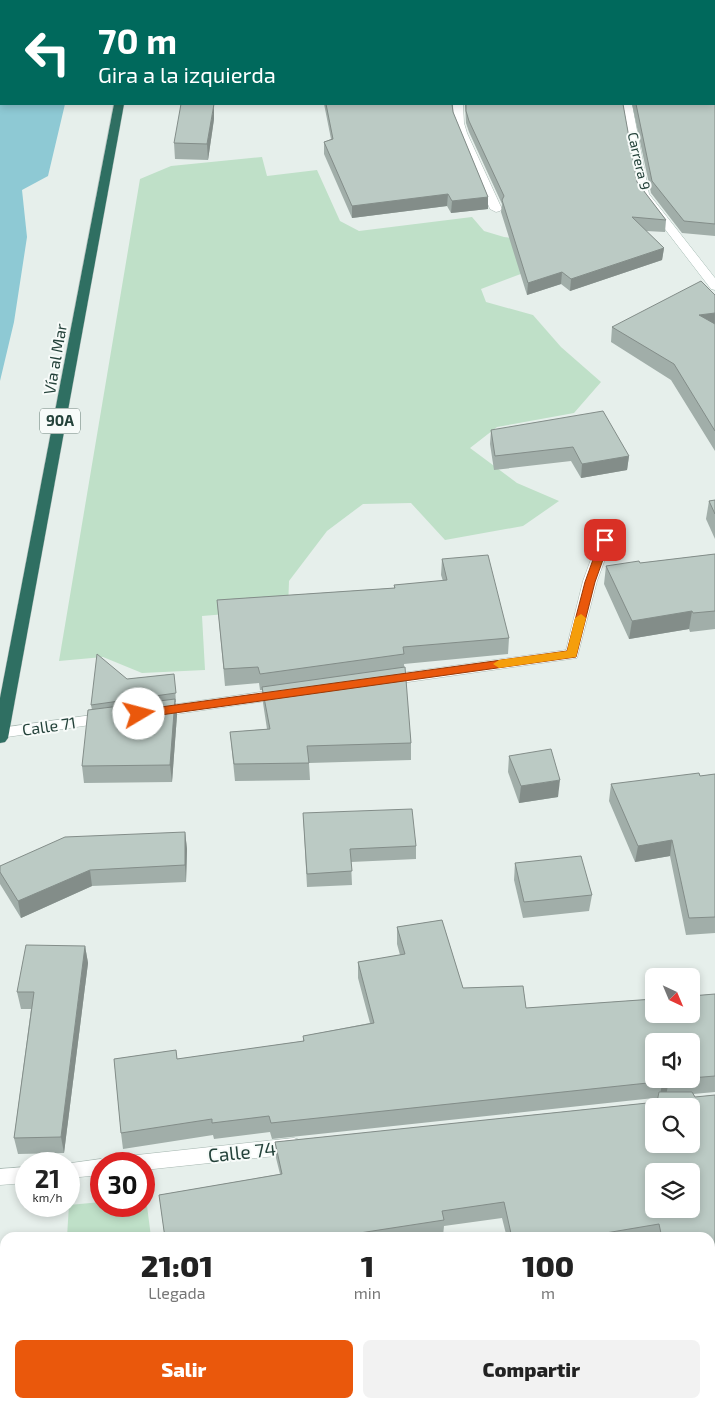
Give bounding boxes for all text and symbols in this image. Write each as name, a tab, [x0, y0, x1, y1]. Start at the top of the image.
text: 70 m	[98, 19, 177, 61]
icon: left	[15, 20, 80, 85]
text: Gira a la izquierda	[98, 61, 276, 87]
street label: Carrera 9	[625, 130, 654, 191]
street label: Vía al Mar	[39, 321, 70, 396]
road number: 90A	[40, 408, 80, 434]
pin	[584, 519, 626, 561]
icon: arrive	[591, 526, 619, 554]
position arrow	[112, 687, 164, 739]
street label: Calle 71	[21, 712, 77, 739]
north arrow	[645, 968, 700, 1022]
map controls	[645, 968, 700, 1218]
button: sound	[645, 1033, 700, 1088]
button: search	[645, 1098, 700, 1153]
street label: Calle 74	[207, 1136, 277, 1167]
speed limit sign: 30	[90, 1152, 155, 1217]
text: 21	[35, 1163, 60, 1193]
button: layers	[645, 1163, 700, 1218]
text: km/h	[33, 1190, 62, 1204]
text: 21:01	[141, 1247, 213, 1283]
text: 1	[361, 1247, 374, 1283]
text: 100	[522, 1247, 574, 1283]
text: Llegada	[148, 1283, 205, 1302]
text: min	[354, 1283, 381, 1302]
text: m	[541, 1283, 555, 1302]
button: Salir	[15, 1340, 353, 1398]
button: Compartir	[363, 1340, 700, 1398]

